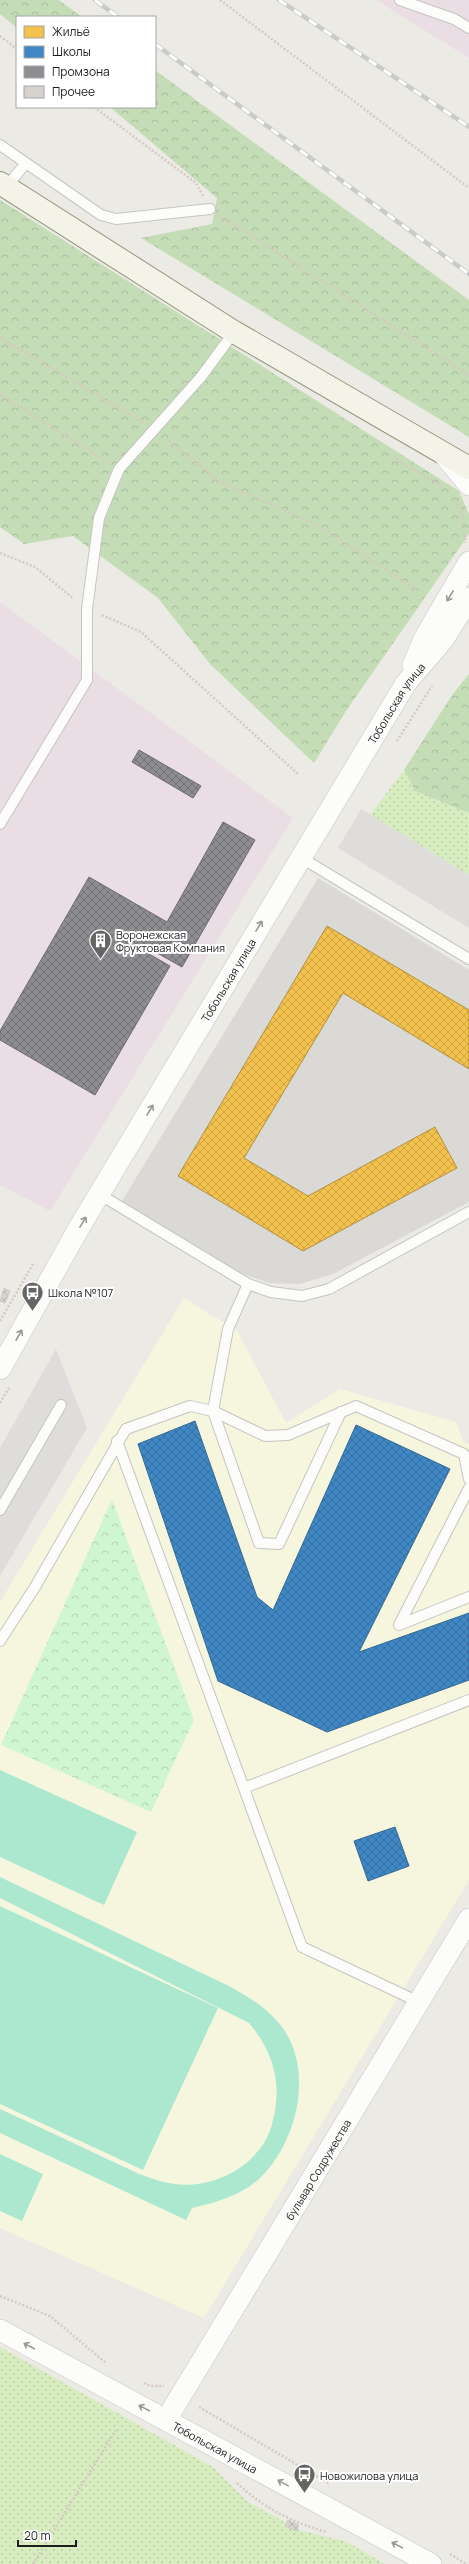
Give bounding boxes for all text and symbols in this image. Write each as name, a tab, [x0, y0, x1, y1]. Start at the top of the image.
legend	[16, 16, 156, 108]
text: Жильё	[52, 23, 90, 40]
text: Школы	[52, 43, 91, 60]
text: Промзона	[52, 63, 110, 80]
text: Прочее	[52, 83, 95, 100]
one-way arrow	[445, 590, 453, 602]
street label: Тобольская улица	[364, 659, 428, 746]
one-way arrow	[255, 921, 263, 932]
building icon: Воронежская Фруктовая Компания	[87, 927, 113, 960]
place label: Воронежская Фруктовая Компания	[116, 927, 225, 955]
street label: Тобольская улица	[197, 935, 259, 1024]
one-way arrow	[146, 1104, 154, 1116]
one-way arrow	[79, 1217, 87, 1228]
bus stop icon: Школа №107	[19, 1279, 45, 1312]
place label: Школа №107	[48, 1285, 113, 1300]
one-way arrow	[16, 1329, 24, 1341]
street label: бульвар Содружества	[281, 2116, 354, 2222]
one-way arrow	[24, 2342, 36, 2350]
one-way arrow	[138, 2404, 150, 2411]
street label: Тобольская улица	[170, 2418, 260, 2476]
bus stop icon: Новожилова улица	[292, 2462, 318, 2495]
place label: Новожилова улица	[320, 2468, 418, 2483]
one-way arrow	[277, 2479, 289, 2487]
scale bar	[18, 2522, 76, 2548]
text: 20 m	[24, 2527, 51, 2544]
one-way arrow	[391, 2541, 403, 2549]

